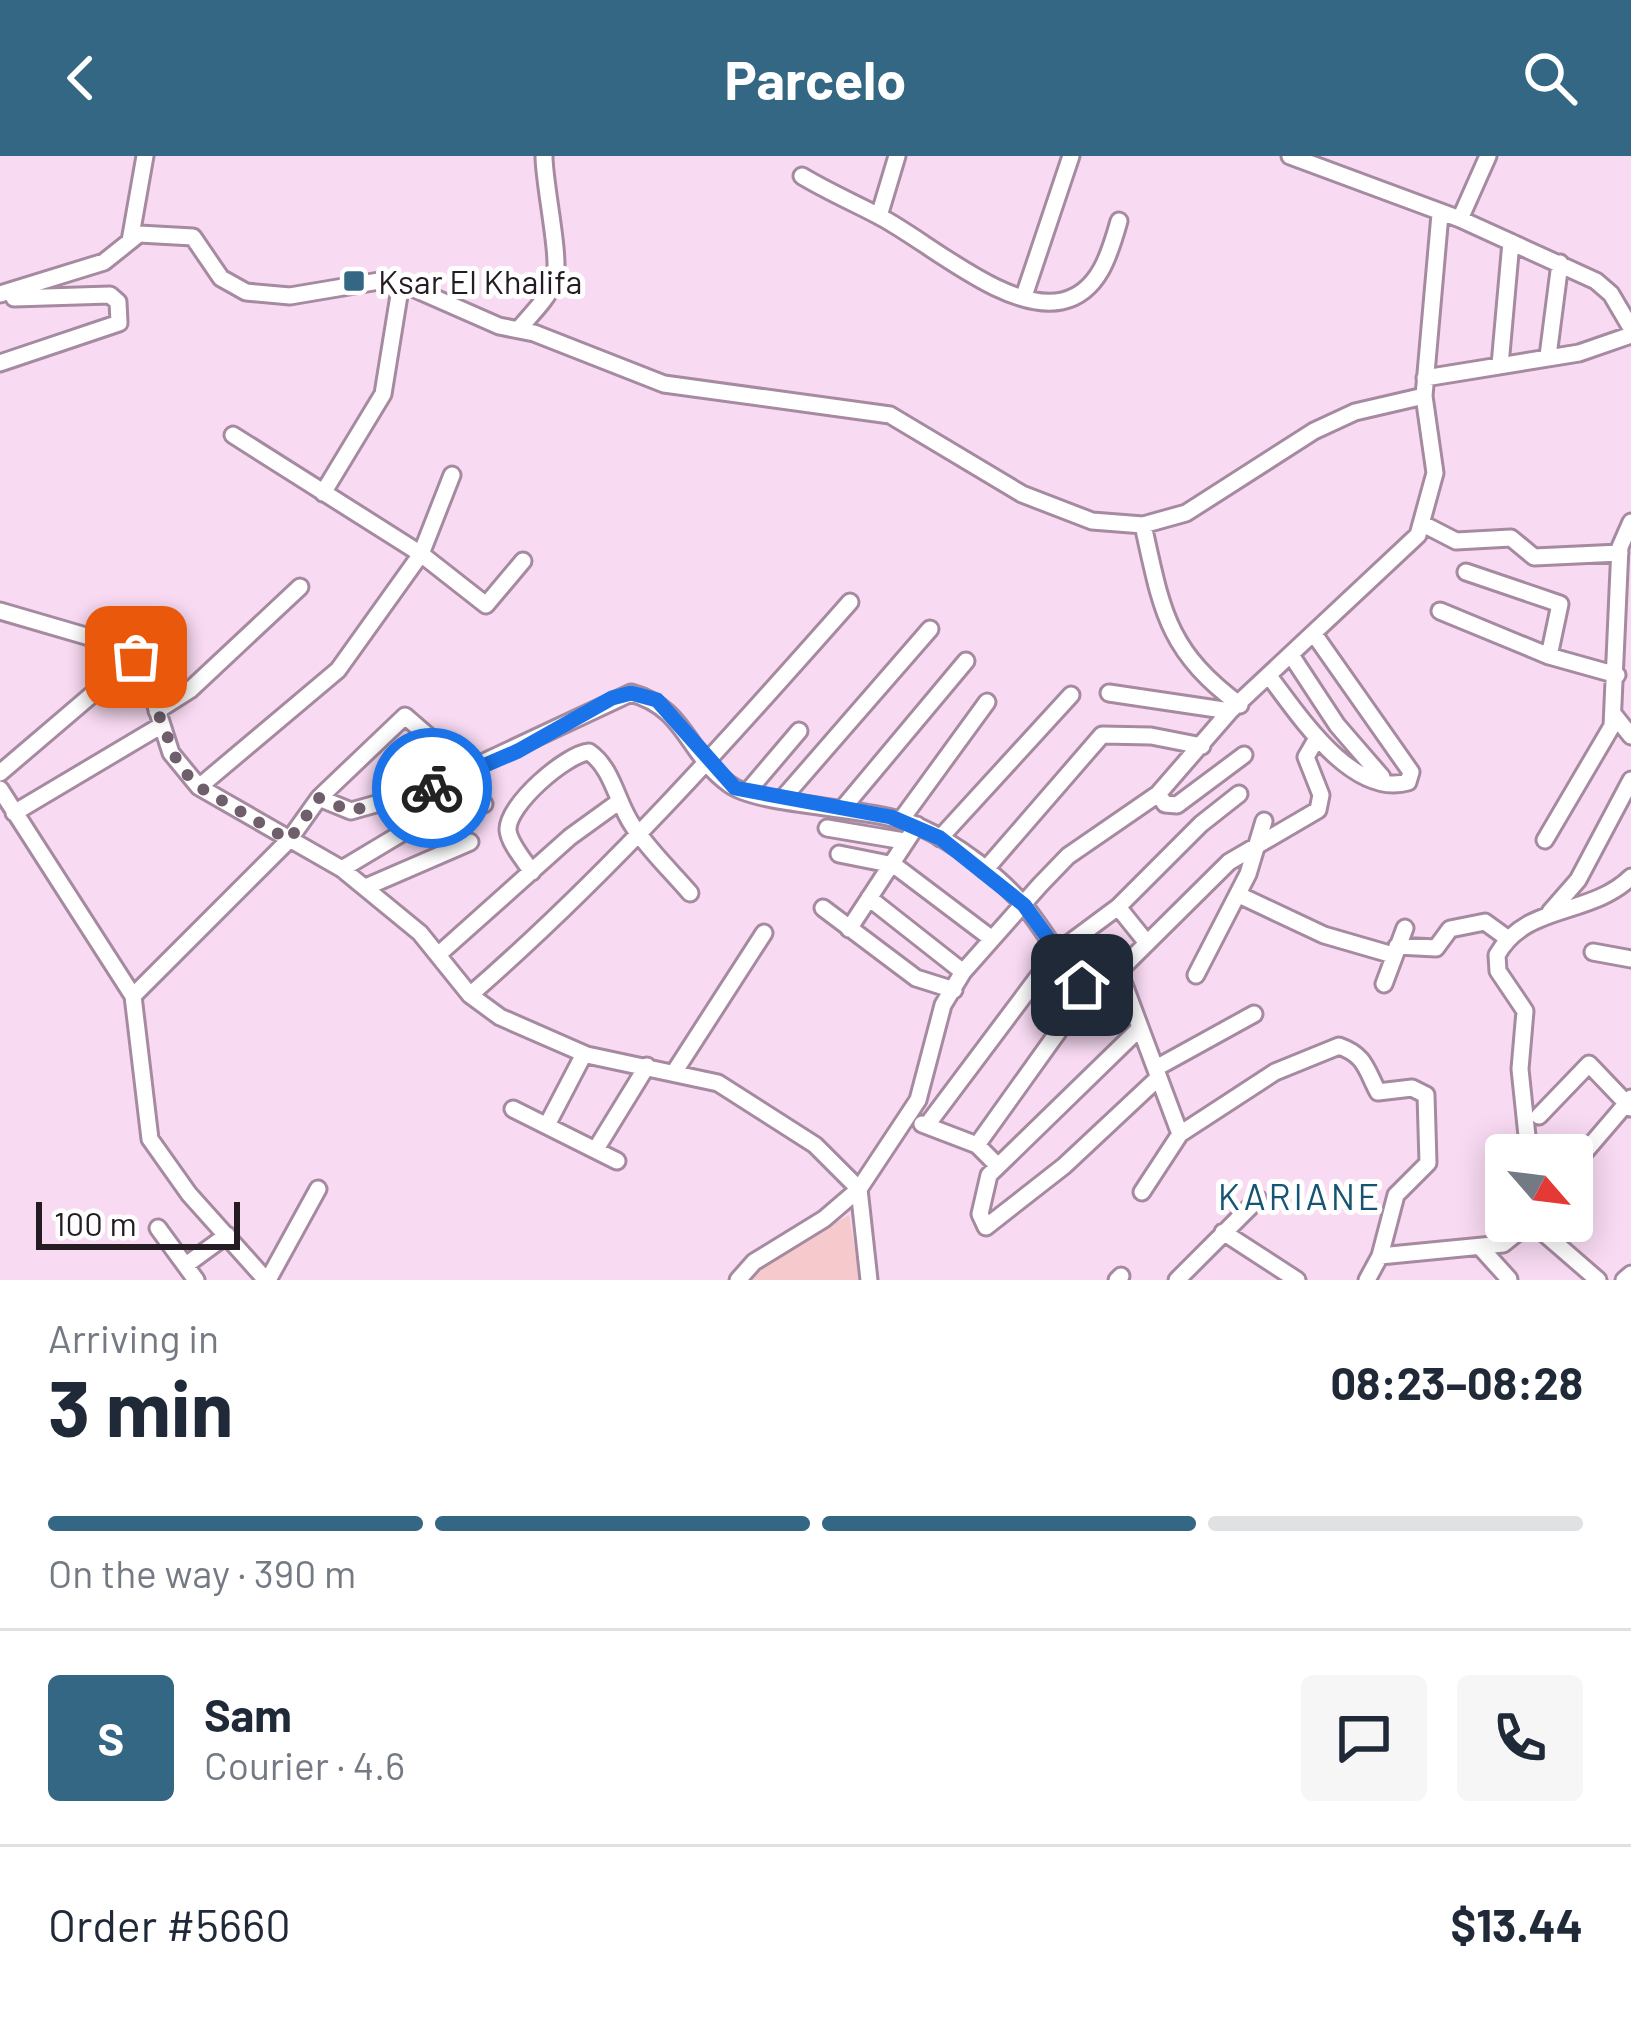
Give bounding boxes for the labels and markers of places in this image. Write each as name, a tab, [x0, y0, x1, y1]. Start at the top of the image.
place label: Ksar El Khalifa	[378, 261, 582, 301]
marker: Ksar El Khalifa	[341, 268, 367, 294]
pin	[85, 606, 187, 708]
pin	[1031, 934, 1133, 1036]

